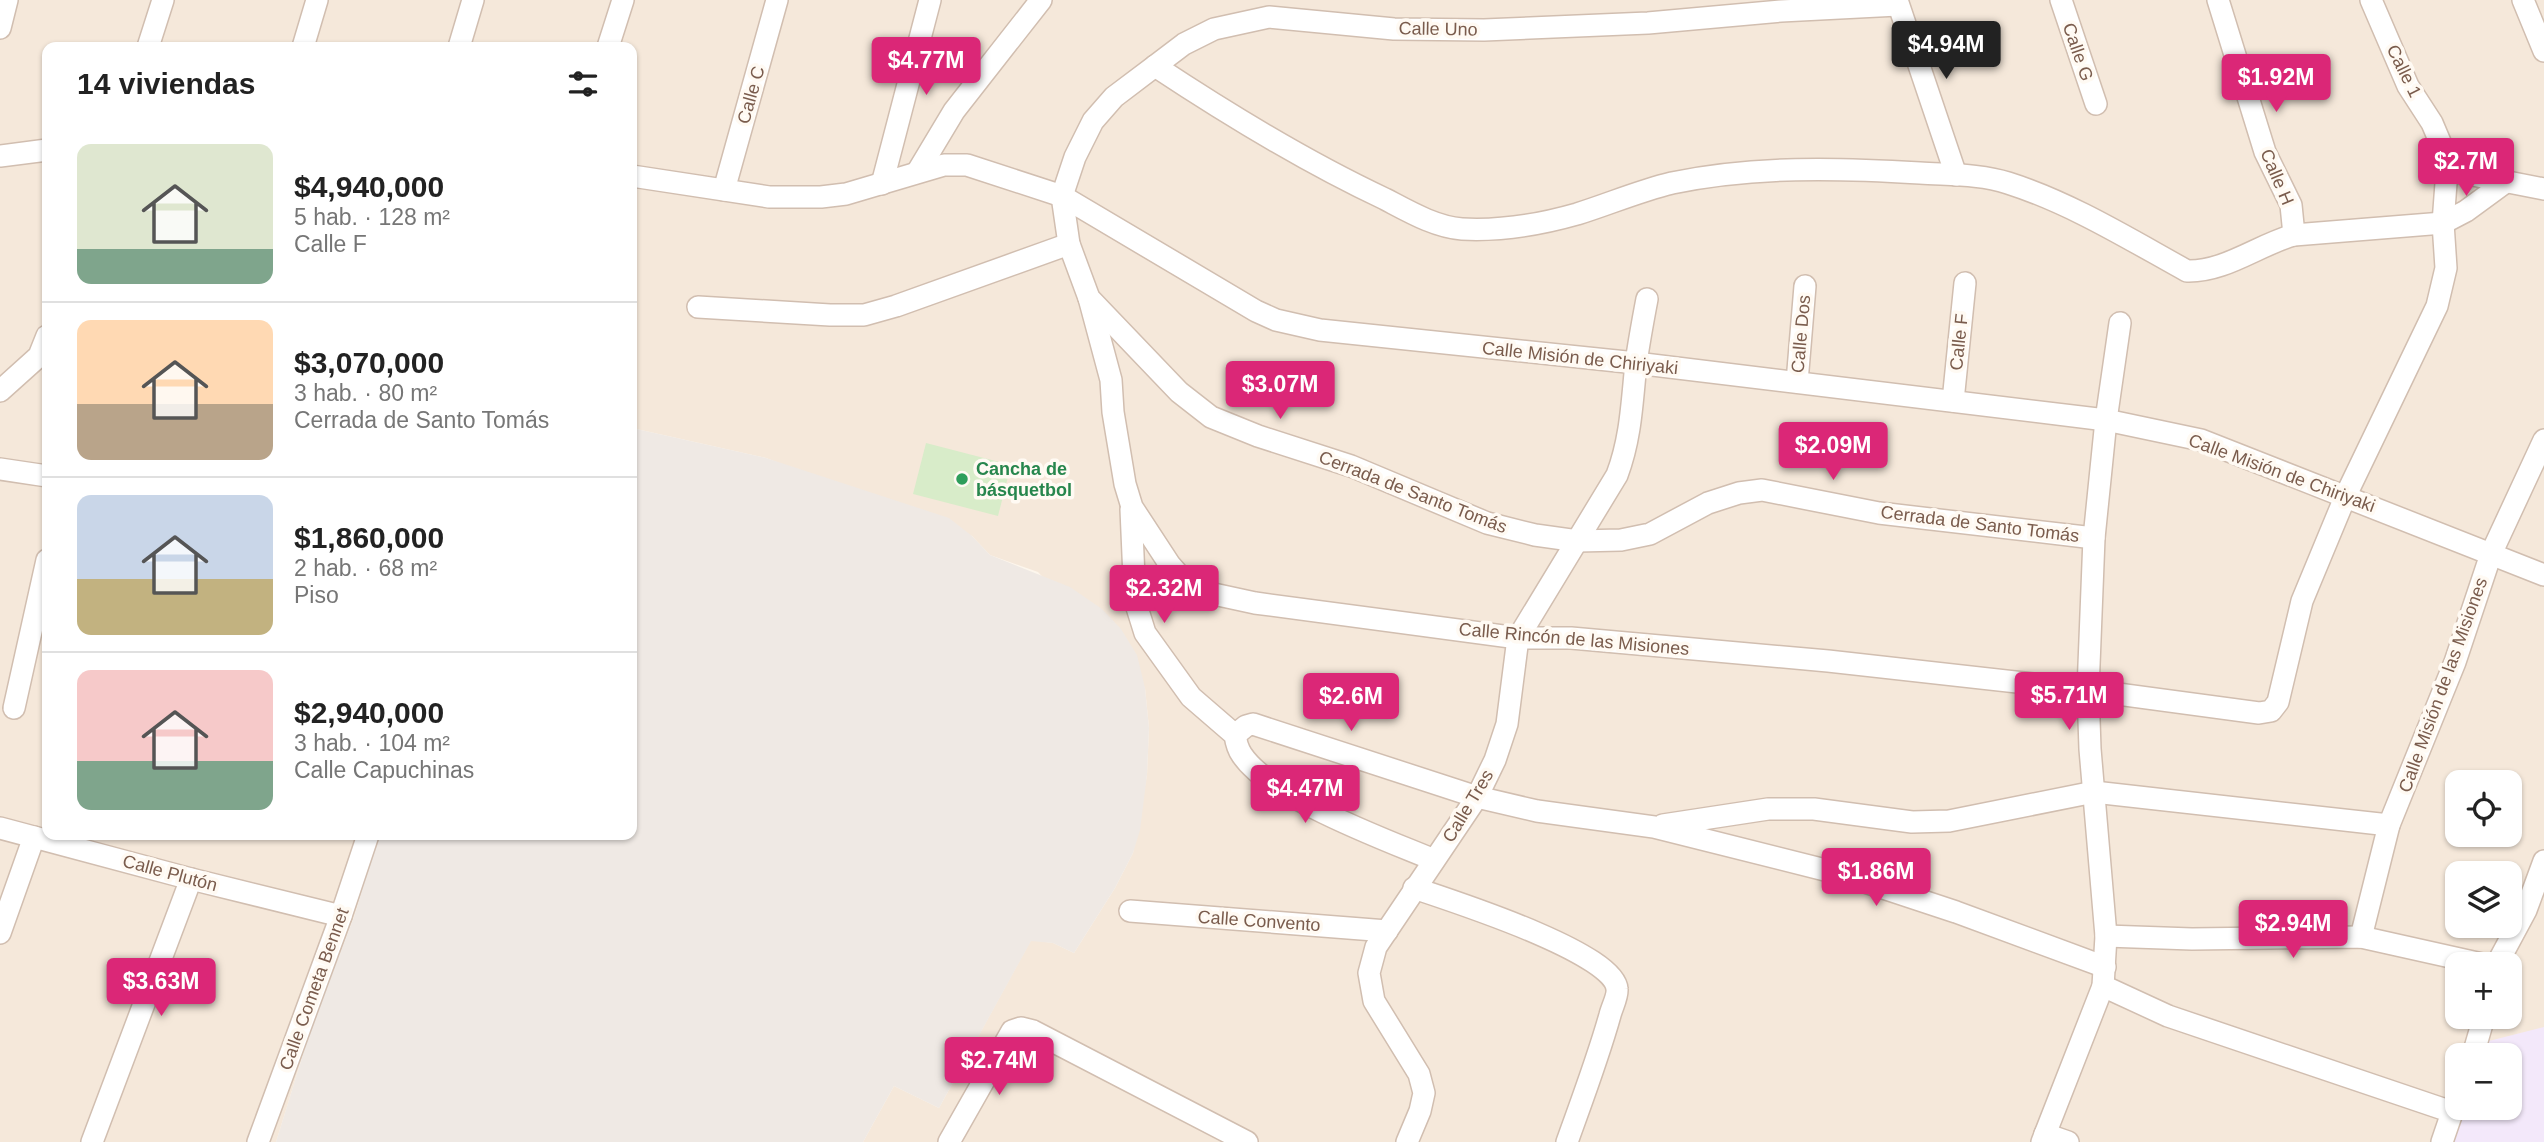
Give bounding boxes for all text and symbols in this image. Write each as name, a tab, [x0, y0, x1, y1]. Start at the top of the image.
street label: Calle Uno	[1398, 18, 1478, 40]
street label: Calle G	[2059, 20, 2097, 84]
pin: $4.94M	[1889, 22, 2003, 81]
text: $4.94M	[1908, 31, 1984, 57]
pin: $4.77M	[869, 38, 983, 97]
street label: Calle 1	[2383, 41, 2425, 101]
text: $4.77M	[888, 47, 964, 73]
pin: $1.92M	[2219, 54, 2333, 114]
street label: Calle C	[733, 64, 769, 126]
text: $1.92M	[2238, 64, 2314, 90]
icon: filters	[564, 65, 602, 103]
text: 14 viviendas	[77, 67, 255, 100]
pin: $2.7M	[2417, 138, 2515, 198]
street label: Calle H	[2256, 146, 2298, 208]
text: $2.7M	[2434, 148, 2498, 174]
text: $4,940,000	[294, 170, 444, 203]
icon: home	[133, 172, 217, 256]
text: 5 hab. · 128 m²	[294, 204, 450, 230]
text: Calle F	[294, 231, 367, 257]
street label: Calle Dos	[1788, 294, 1814, 374]
street label: Calle F	[1946, 313, 1972, 371]
street label: Calle Misión de Chiriyaki	[1481, 338, 1679, 378]
text: $3,070,000	[294, 346, 444, 379]
icon: home	[133, 348, 217, 432]
pin: $3.07M	[1223, 362, 1337, 421]
text: $3.07M	[1242, 371, 1318, 397]
text: 3 hab. · 80 m²	[294, 380, 437, 406]
text: Cerrada de Santo Tomás	[294, 407, 549, 433]
pin: $2.09M	[1776, 422, 1890, 482]
street label: Calle Misión de Chiriyaki	[2186, 430, 2378, 516]
text: $2.09M	[1795, 432, 1871, 458]
street label: Cerrada de Santo Tomás	[1316, 447, 1510, 537]
place label: Cancha de básquetbol	[976, 459, 1072, 500]
marker: Cancha de básquetbol	[954, 471, 970, 487]
street label: Cerrada de Santo Tomás	[1880, 502, 2080, 546]
text: $1,860,000	[294, 521, 444, 554]
icon: home	[133, 523, 217, 607]
text: 2 hab. · 68 m²	[294, 555, 437, 581]
pin: $2.32M	[1107, 566, 1221, 625]
text: $2.32M	[1126, 575, 1202, 601]
street label: Calle Misión de las Misiones	[2395, 575, 2491, 795]
text: Piso	[294, 582, 339, 608]
street label: Calle Rincón de las Misiones	[1458, 619, 1690, 659]
pin: $5.71M	[2012, 672, 2126, 732]
pin: $2.6M	[1302, 674, 1400, 733]
text: $5.71M	[2031, 682, 2107, 708]
text: $2.6M	[1319, 683, 1383, 709]
text: $2,940,000	[294, 696, 444, 729]
icon: home	[133, 698, 217, 782]
text: 3 hab. · 104 m²	[294, 730, 450, 756]
text: Calle Capuchinas	[294, 757, 474, 783]
pin: $4.47M	[1248, 766, 1362, 825]
street label: Calle Tres	[1439, 766, 1497, 846]
map controls	[2445, 770, 2522, 1120]
button: locate	[2445, 770, 2522, 847]
text: $4.47M	[1267, 775, 1343, 801]
pin: $1.86M	[1819, 848, 1933, 908]
street label: Calle Plutón	[121, 851, 219, 895]
text: $1.86M	[1838, 858, 1914, 884]
button: layers	[2445, 861, 2522, 938]
pin: $2.94M	[2236, 900, 2350, 960]
street label: Calle Cometa Bennet	[275, 905, 353, 1073]
street label: Calle Convento	[1197, 907, 1321, 935]
text: $2.94M	[2255, 910, 2331, 936]
button: +	[2445, 952, 2522, 1029]
pin: $3.63M	[104, 958, 218, 1018]
text: $3.63M	[123, 968, 199, 994]
pin: $2.74M	[942, 1038, 1056, 1097]
button: −	[2445, 1043, 2522, 1120]
text: $2.74M	[961, 1047, 1037, 1073]

